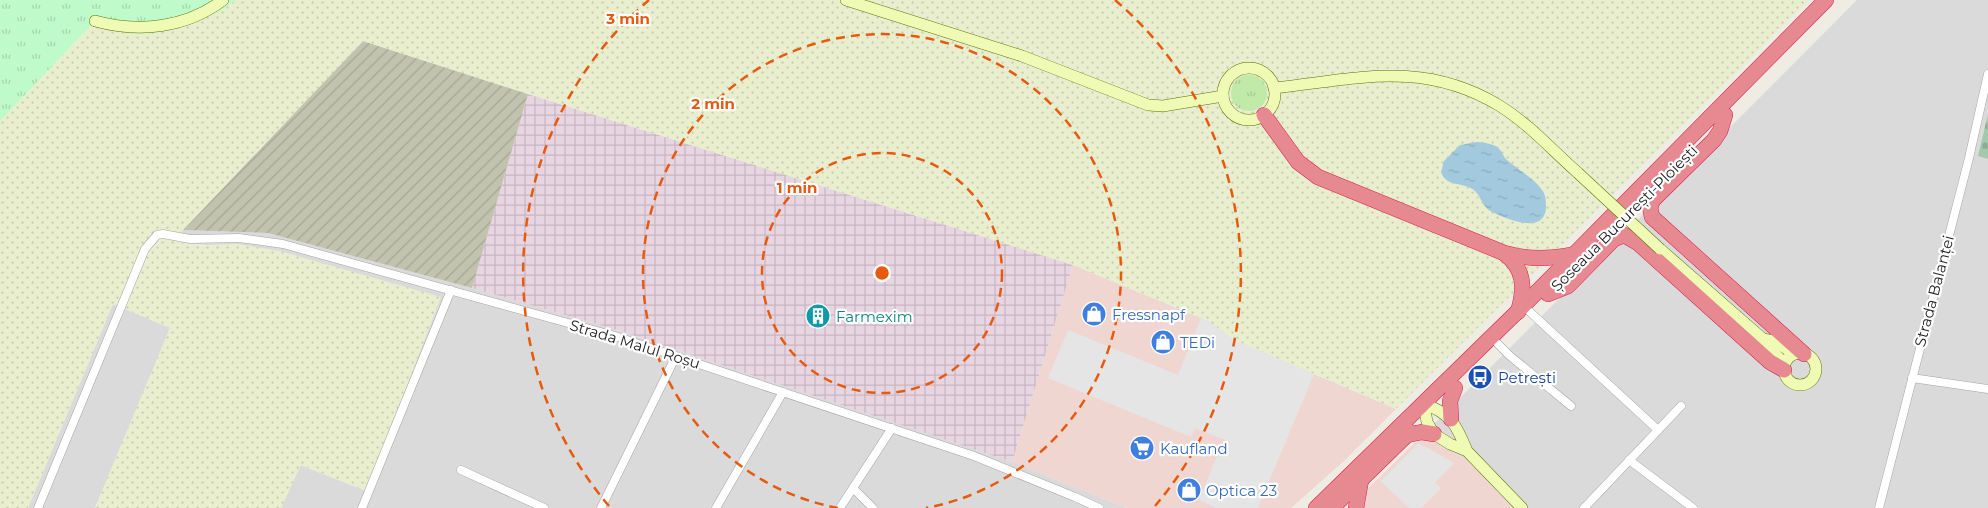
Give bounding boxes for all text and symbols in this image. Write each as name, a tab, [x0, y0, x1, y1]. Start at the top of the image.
text: 3 min	[605, 9, 650, 28]
text: 2 min	[691, 94, 735, 113]
street label: Șoseaua București-Ploiești	[1547, 141, 1702, 296]
text: 1 min	[777, 178, 817, 197]
street label: Strada Balanței	[1910, 233, 1959, 349]
centre of rings	[873, 264, 891, 282]
shop icon: Fressnapf	[1081, 301, 1107, 327]
building icon: Farmexim	[805, 303, 831, 329]
place label: Fressnapf	[1112, 305, 1186, 324]
place label: Farmexim	[836, 307, 913, 326]
street label: Strada Malul Roșu	[567, 315, 703, 374]
shop icon: TEDi	[1150, 329, 1176, 355]
place label: TEDi	[1180, 333, 1215, 352]
bus stop icon: Petrești	[1467, 364, 1493, 390]
place label: Petrești	[1498, 368, 1556, 388]
supermarket icon: Kaufland	[1129, 435, 1155, 461]
place label: Kaufland	[1160, 439, 1228, 458]
shop icon: Optica 23	[1176, 477, 1202, 503]
place label: Optica 23	[1206, 481, 1277, 500]

